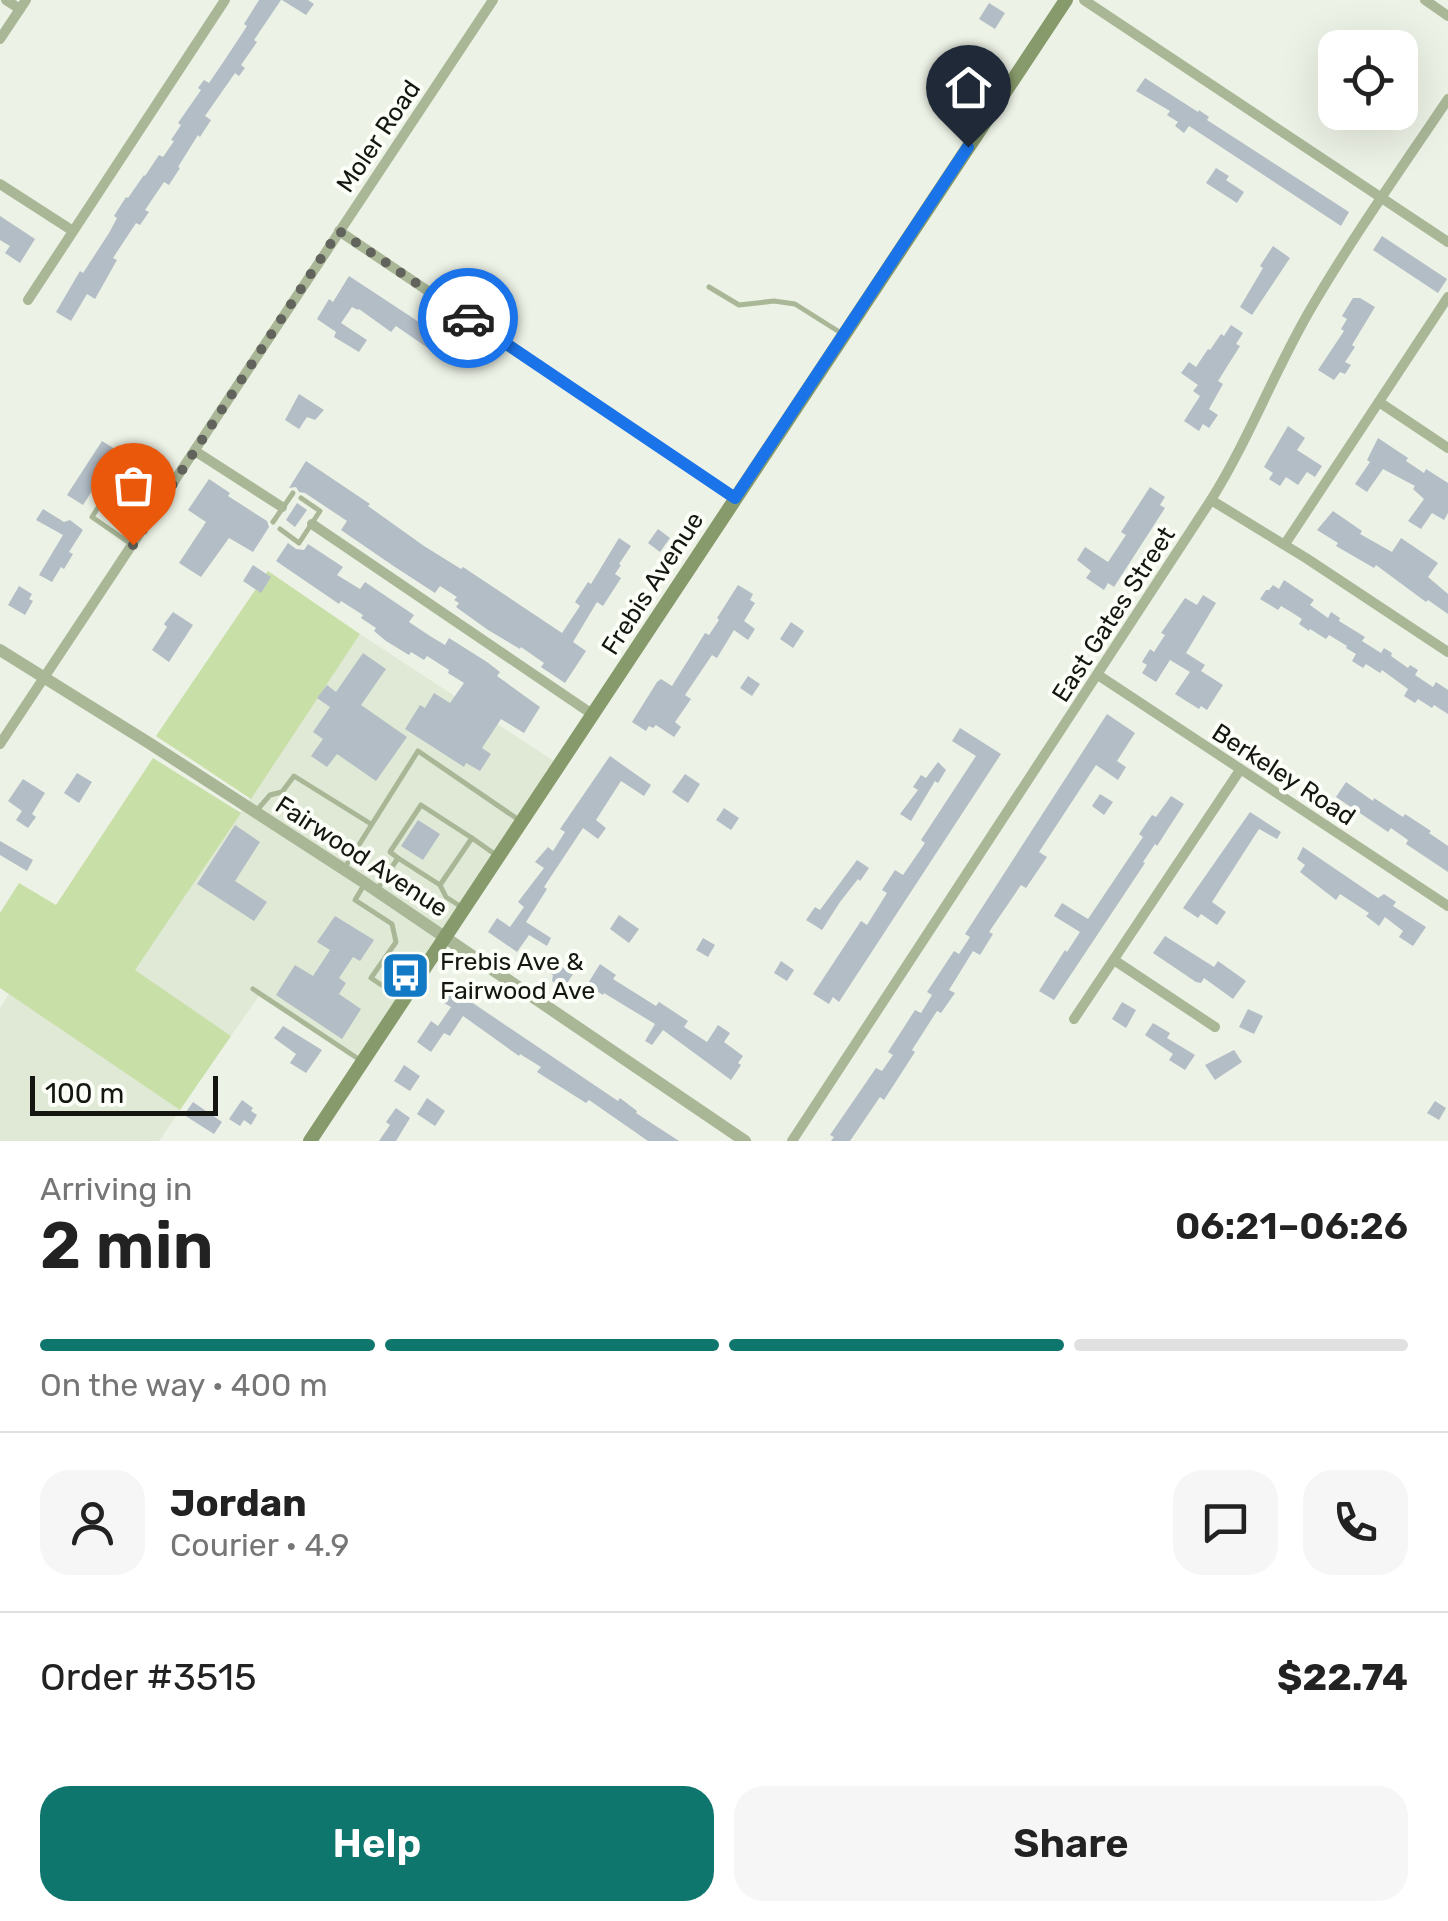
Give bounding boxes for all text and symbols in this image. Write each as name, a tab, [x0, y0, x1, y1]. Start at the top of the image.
map controls	[1318, 30, 1418, 130]
button: locate	[1318, 30, 1418, 130]
pin	[926, 45, 1011, 148]
icon: home	[941, 60, 996, 115]
street label: Moler Road	[330, 75, 426, 198]
courier	[418, 268, 518, 368]
icon: car	[441, 291, 496, 346]
pin	[91, 443, 176, 546]
icon: bag	[106, 458, 161, 513]
street label: Frebis Avenue	[596, 507, 709, 660]
street label: East Gates Street	[1046, 521, 1181, 707]
street label: Berkeley Road	[1207, 717, 1361, 831]
street label: Fairwood Avenue	[270, 790, 453, 923]
place label: Frebis Ave & Fairwood Ave	[440, 947, 595, 1005]
bus stop icon: Frebis Ave & Fairwood Ave	[379, 949, 431, 1001]
scale bar	[30, 1071, 218, 1116]
text: 100 m	[45, 1077, 124, 1110]
text: Arriving in	[40, 1170, 192, 1208]
text: 06:21–06:26	[1175, 1203, 1408, 1249]
text: 2 min	[40, 1207, 214, 1284]
text: On the way · 400 m	[40, 1366, 328, 1404]
button: person	[40, 1470, 145, 1575]
button: chat	[1173, 1470, 1278, 1575]
button: phone	[1303, 1470, 1408, 1575]
text: Jordan	[170, 1480, 307, 1526]
text: Courier · 4.9	[170, 1526, 349, 1564]
text: Order #3515	[40, 1654, 257, 1700]
text: $22.74	[1277, 1654, 1408, 1700]
button: Help	[40, 1786, 714, 1901]
button: Share	[734, 1786, 1408, 1901]

